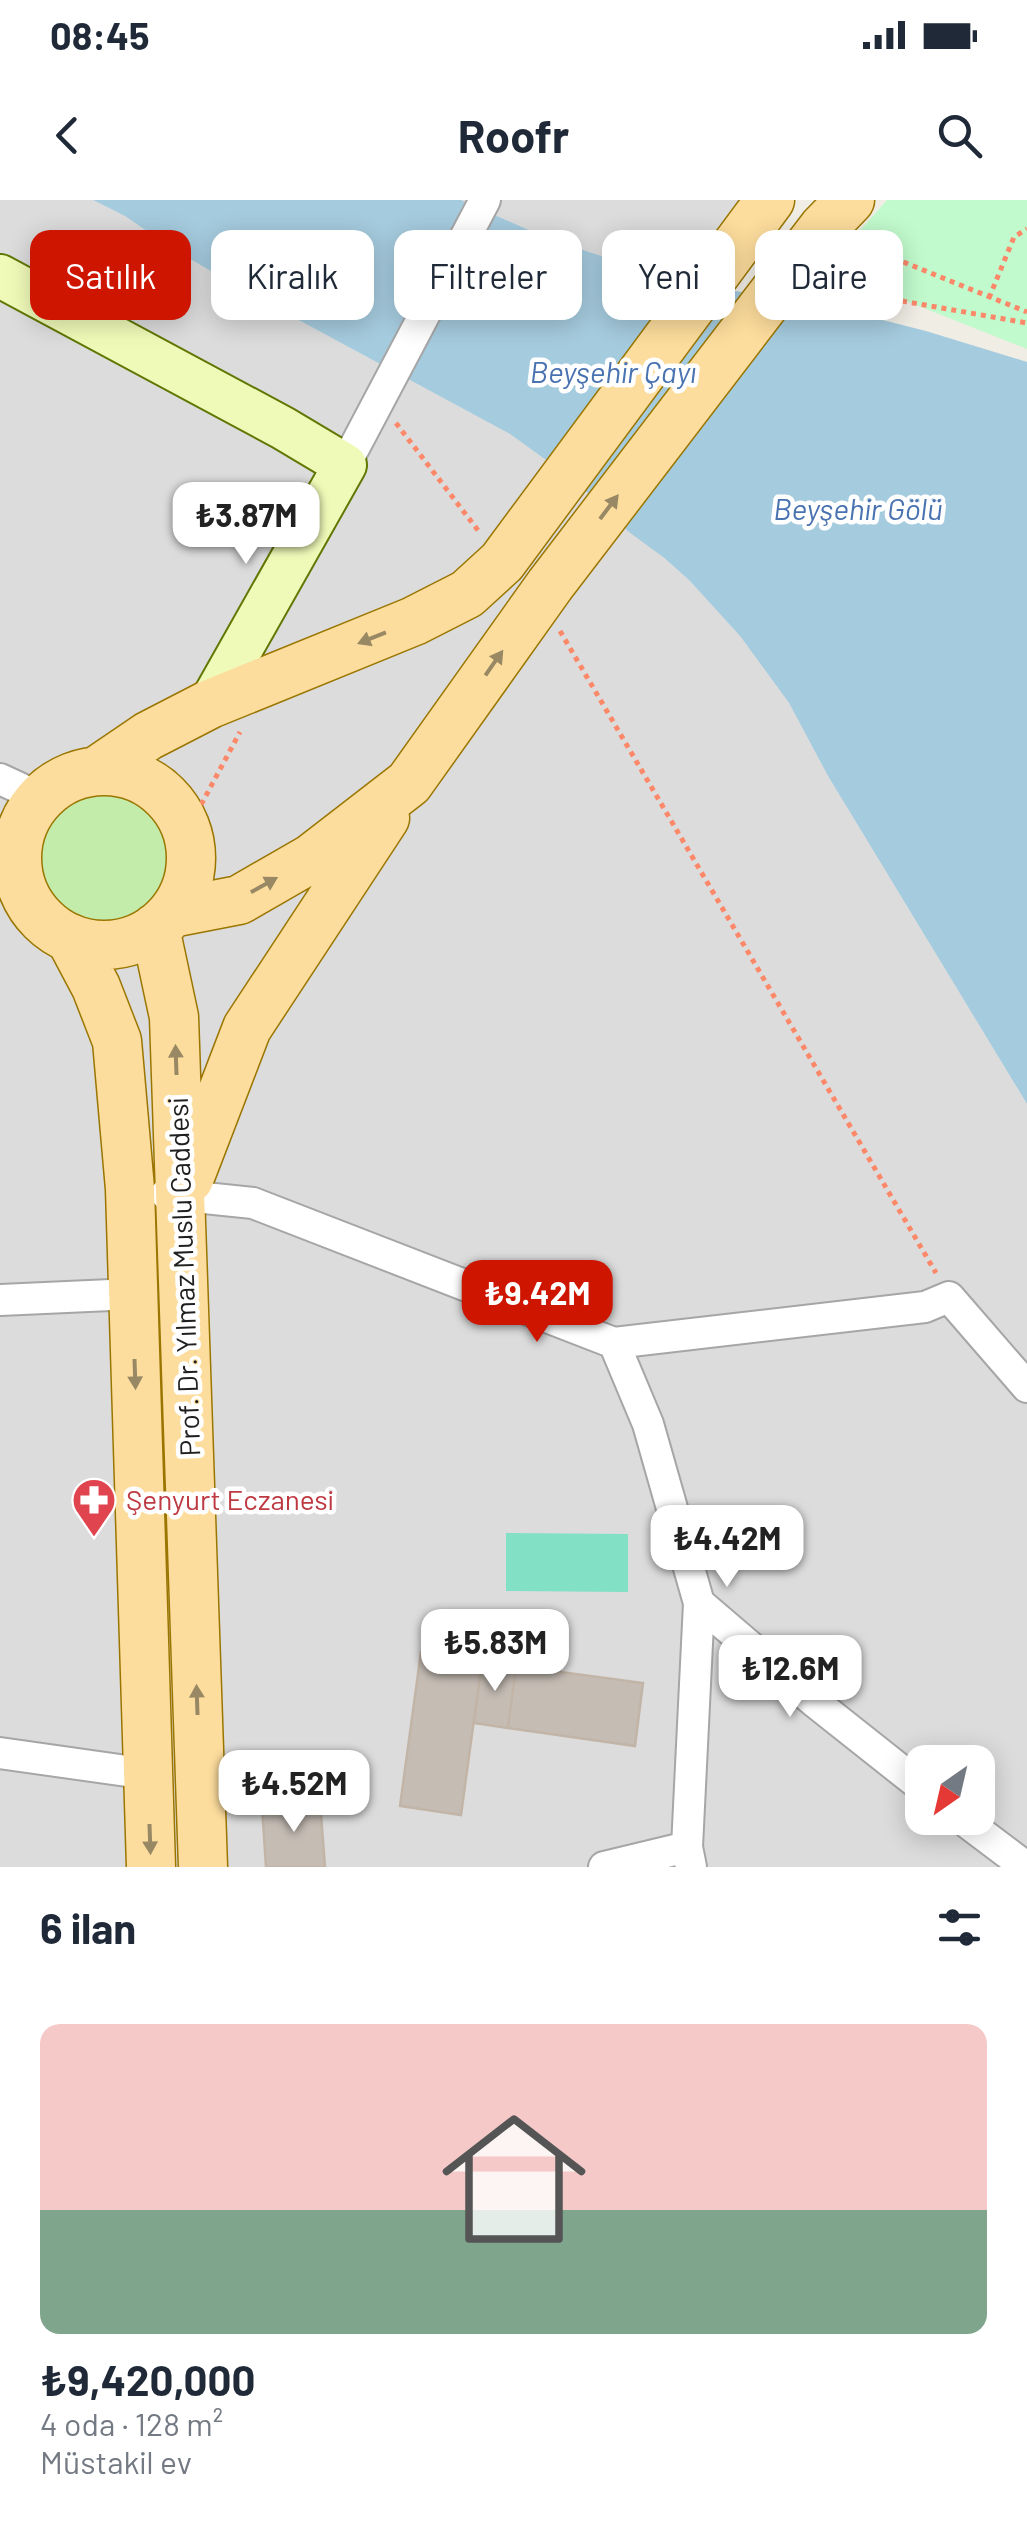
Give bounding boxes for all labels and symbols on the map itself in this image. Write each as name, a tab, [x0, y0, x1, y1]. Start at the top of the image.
water label: Beyşehir Çayı	[530, 353, 696, 389]
pin: ₺3.87M	[165, 482, 327, 567]
water label: Beyşehir Gölü	[773, 490, 943, 526]
one-way arrow	[599, 494, 619, 520]
one-way arrow	[357, 630, 387, 646]
one-way arrow	[484, 649, 504, 676]
one-way arrow	[250, 877, 279, 894]
one-way arrow	[168, 1043, 184, 1075]
street label: Prof. Dr. Yılmaz Muslu Caddesi	[160, 1097, 206, 1457]
pin: ₺9.42M	[456, 1260, 618, 1345]
one-way arrow	[128, 1359, 144, 1391]
pharmacy icon: Şenyurt Eczanesi	[71, 1477, 117, 1538]
place label: Şenyurt Eczanesi	[126, 1482, 334, 1516]
pin: ₺4.42M	[646, 1505, 808, 1590]
pin: ₺5.83M	[414, 1609, 576, 1694]
pin: ₺12.6M	[709, 1635, 871, 1720]
one-way arrow	[189, 1683, 205, 1715]
north arrow	[905, 1745, 995, 1835]
pin: ₺4.52M	[213, 1750, 375, 1835]
one-way arrow	[142, 1824, 158, 1856]

